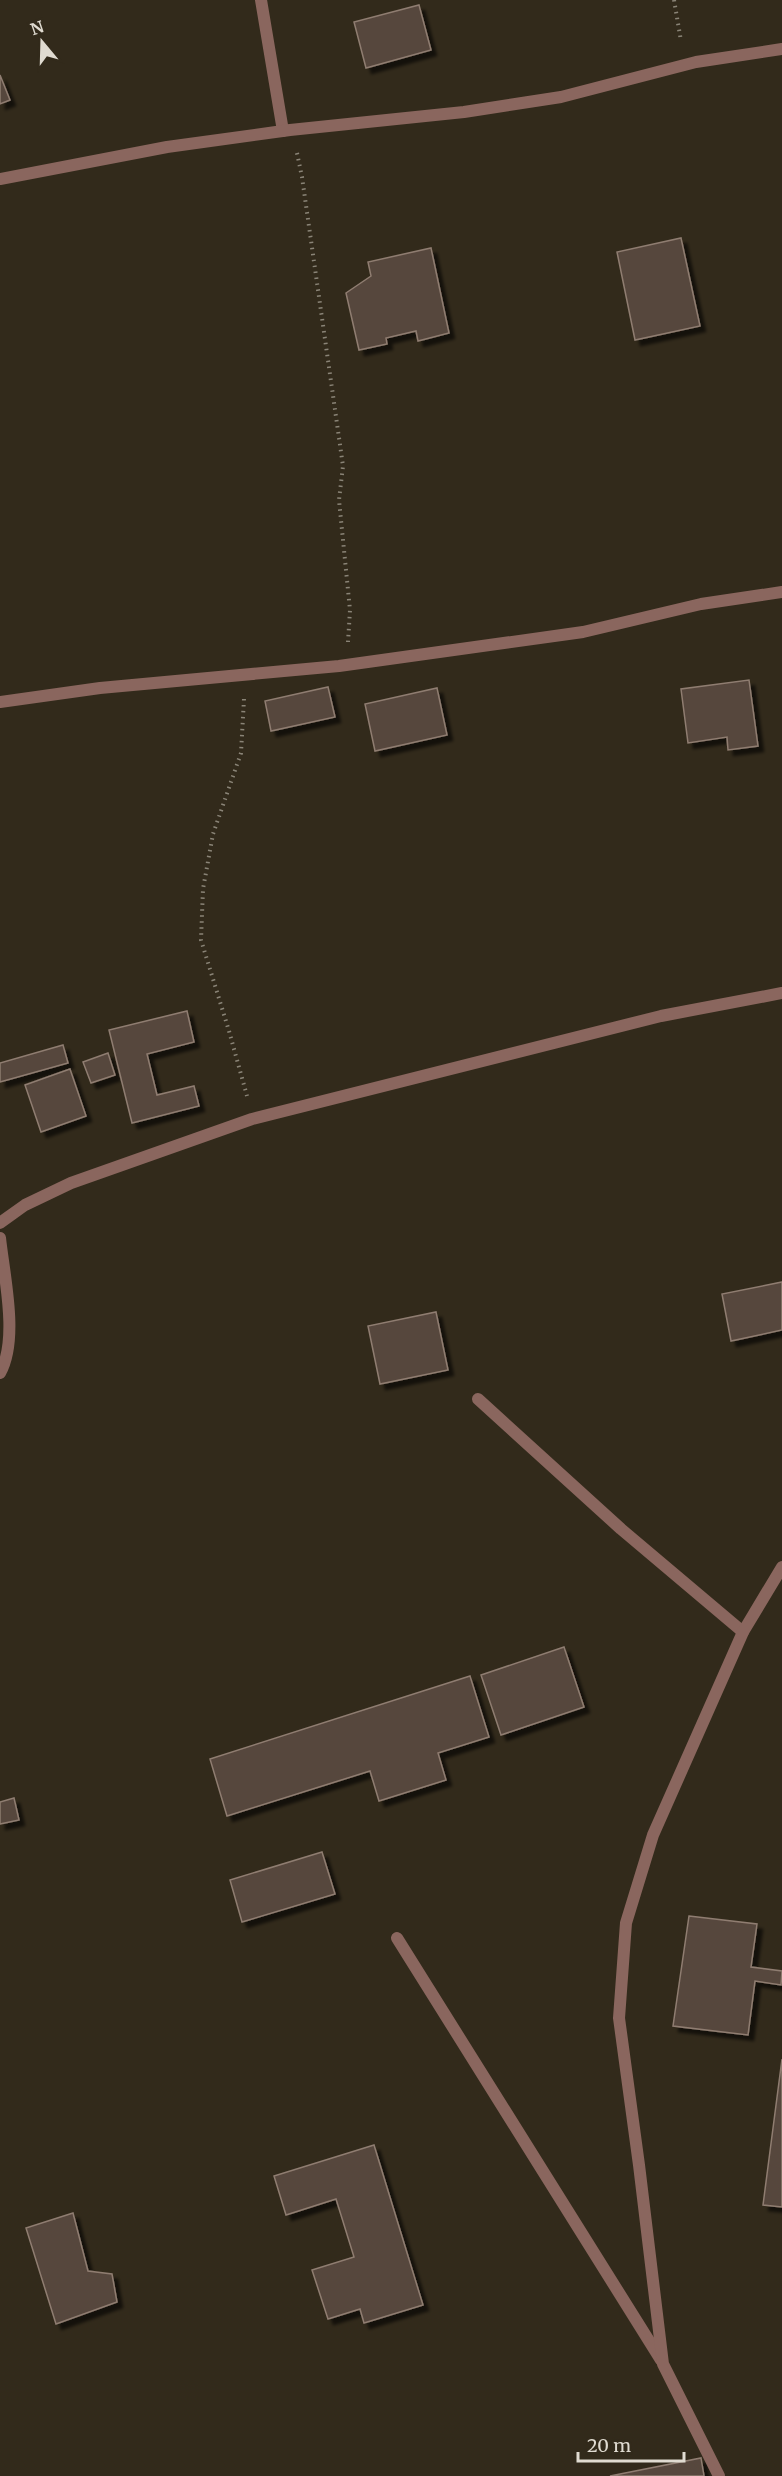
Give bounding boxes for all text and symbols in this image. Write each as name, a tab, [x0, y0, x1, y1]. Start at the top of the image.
north arrow	[12, 12, 72, 72]
text: N	[28, 16, 47, 39]
scale bar	[578, 2425, 684, 2463]
text: 20 m	[587, 2434, 631, 2457]

